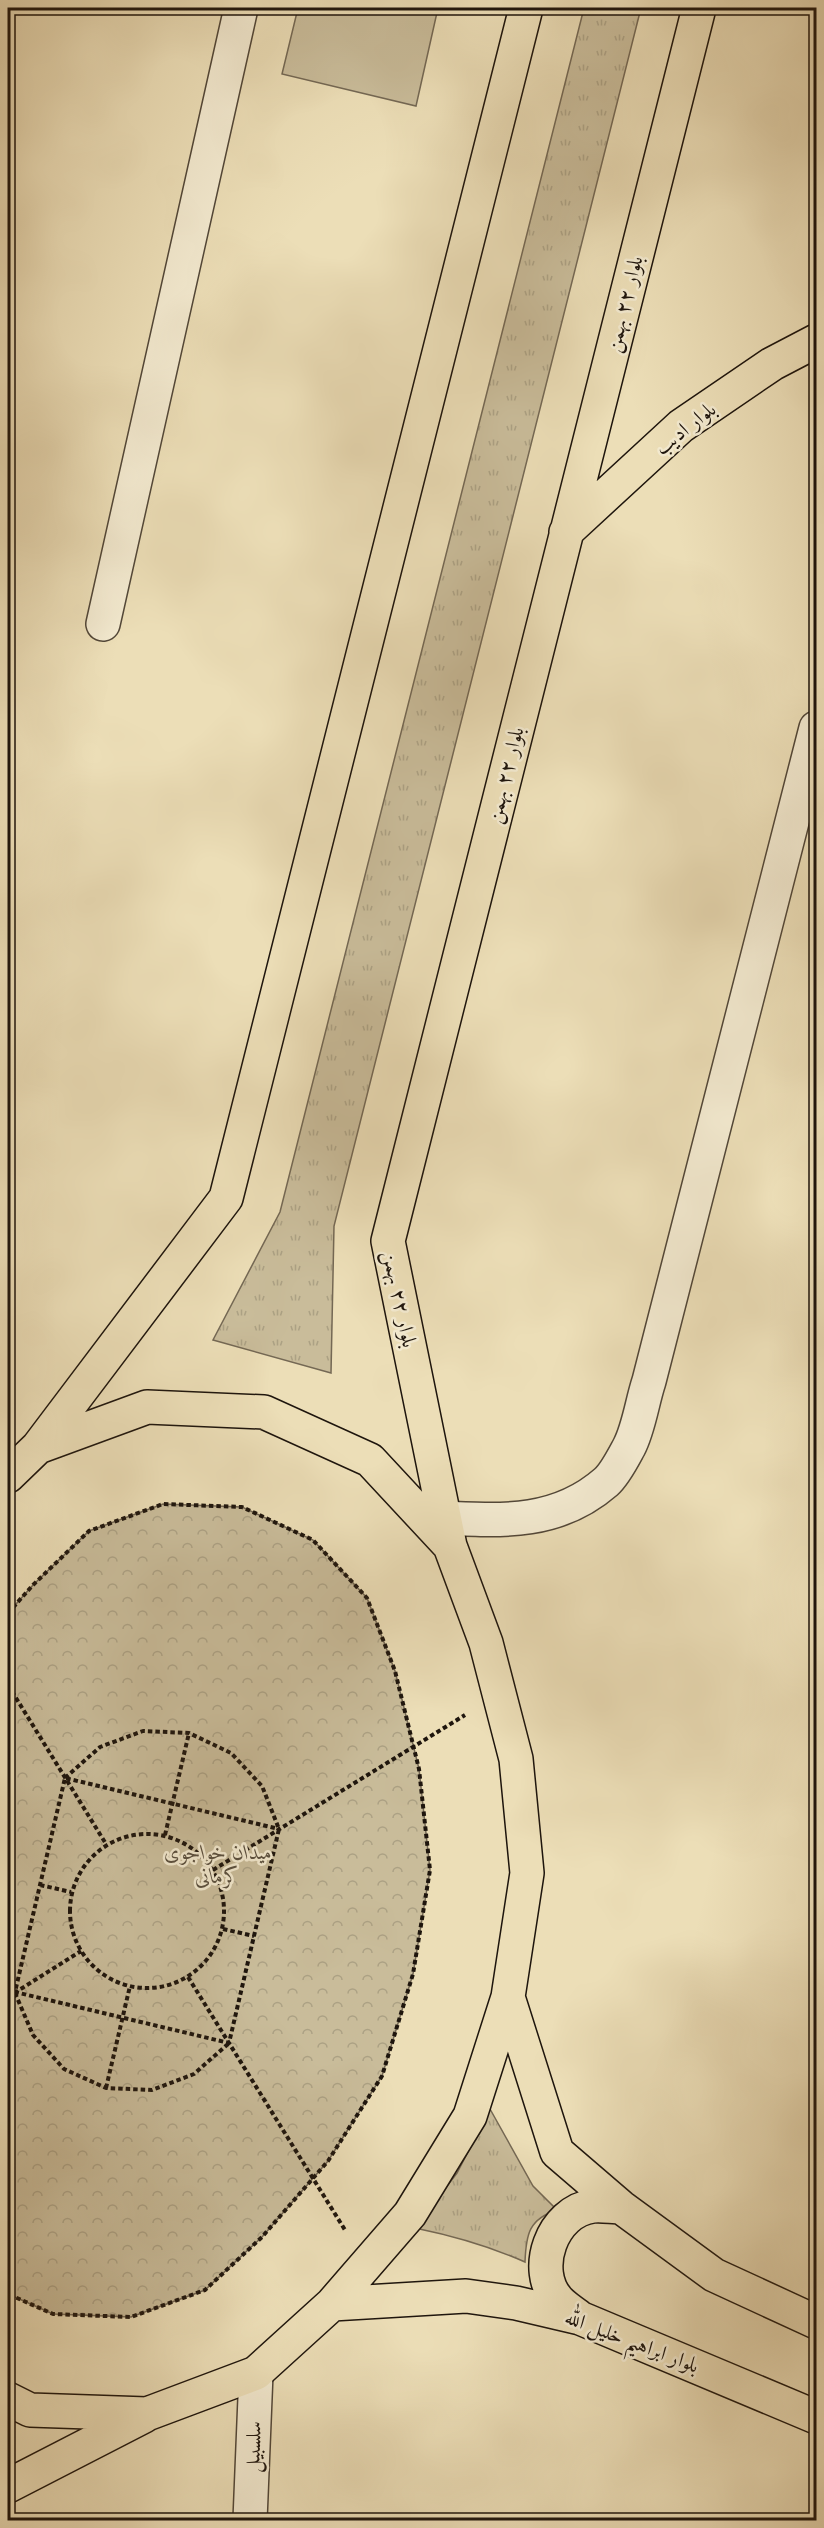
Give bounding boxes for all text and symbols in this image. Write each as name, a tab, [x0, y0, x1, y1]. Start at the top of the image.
street label: بلوار ۲۲ بهمن	[599, 253, 650, 355]
street label: بلوار ادیب	[649, 396, 721, 460]
street label: بلوار ۲۲ بهمن	[480, 724, 531, 826]
street label: بلوار ۲۲ بهمن	[376, 1248, 423, 1350]
park label: میدان خواجوی کرمانی	[164, 1839, 272, 1889]
street label: بلوار ابراهیم خلیل الله	[558, 2300, 704, 2386]
street label: سلسبیل	[239, 2421, 269, 2473]

